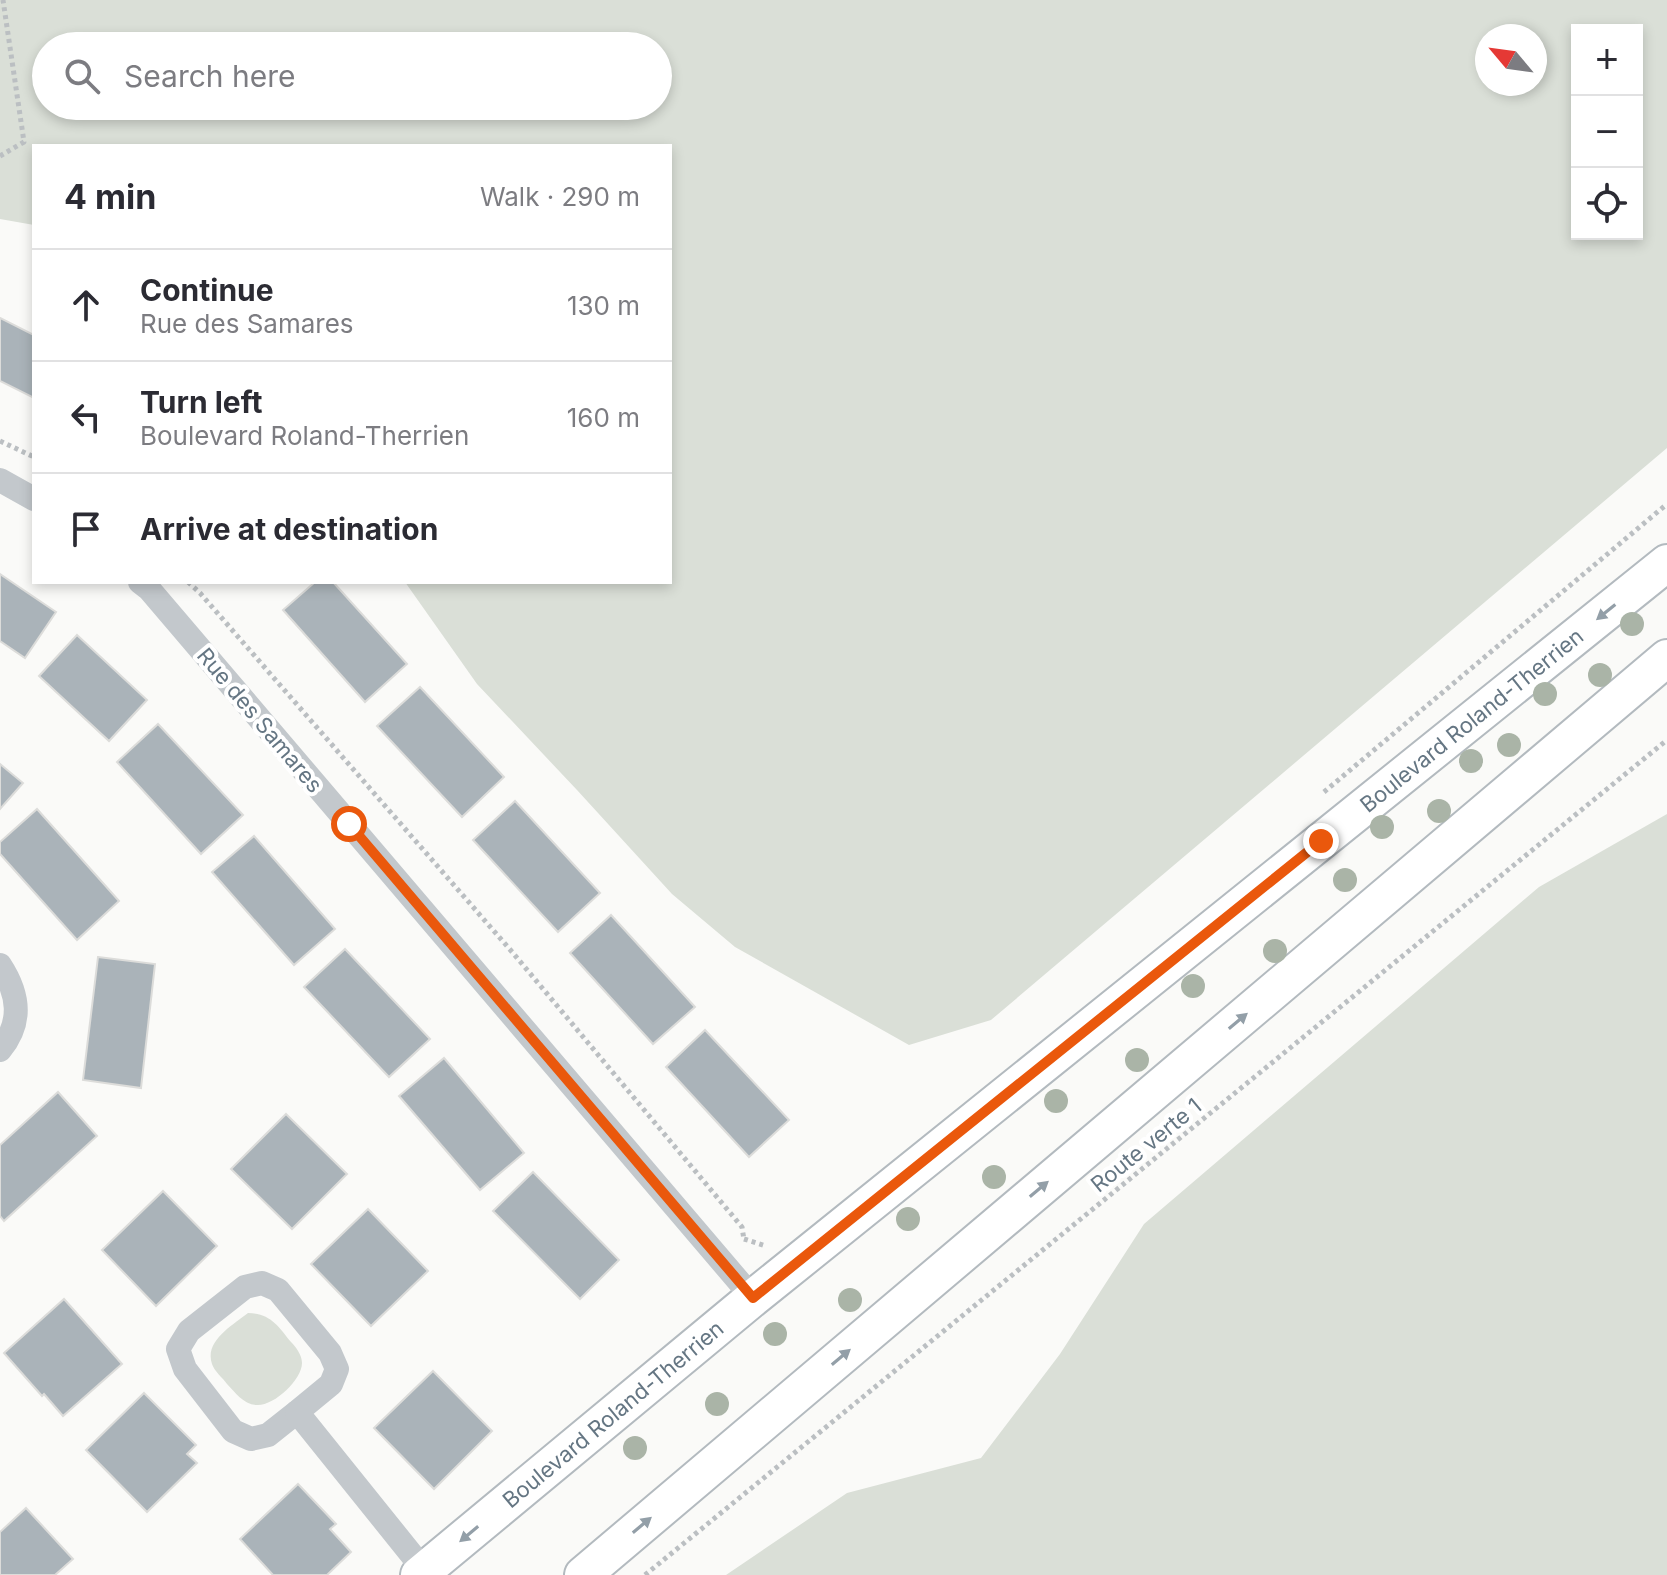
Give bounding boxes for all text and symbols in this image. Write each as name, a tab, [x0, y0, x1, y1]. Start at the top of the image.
north arrow	[1475, 24, 1547, 96]
map controls	[1571, 24, 1643, 240]
button: +	[1571, 24, 1643, 96]
search box	[32, 32, 672, 120]
icon: search	[60, 54, 104, 98]
text: Search here	[124, 58, 296, 94]
button: −	[1571, 96, 1643, 168]
button: locate	[1571, 168, 1643, 240]
text: 4 min	[64, 176, 156, 217]
text: Walk · 290 m	[480, 181, 640, 212]
text: Continue	[140, 272, 274, 308]
icon: ahead	[64, 283, 108, 327]
text: 130 m	[567, 290, 640, 321]
text: Rue des Samares	[140, 308, 354, 339]
text: Turn left	[140, 384, 262, 420]
icon: left	[64, 395, 108, 439]
text: 160 m	[567, 402, 640, 433]
text: Boulevard Roland-Therrien	[140, 420, 469, 451]
icon: arrive	[64, 507, 108, 551]
text: Arrive at destination	[140, 511, 438, 547]
one-way arrow	[1596, 603, 1616, 620]
street label: Boulevard Roland-Therrien	[1355, 623, 1588, 818]
street label: Rue des Samares	[192, 642, 328, 798]
route start	[331, 806, 367, 842]
route end	[1303, 823, 1339, 859]
one-way arrow	[1227, 1013, 1247, 1030]
street label: Route verte 1	[1086, 1093, 1206, 1197]
one-way arrow	[1029, 1181, 1049, 1198]
street label: Boulevard Roland-Therrien	[497, 1315, 729, 1513]
one-way arrow	[830, 1349, 850, 1366]
one-way arrow	[632, 1517, 652, 1534]
one-way arrow	[459, 1525, 479, 1542]

